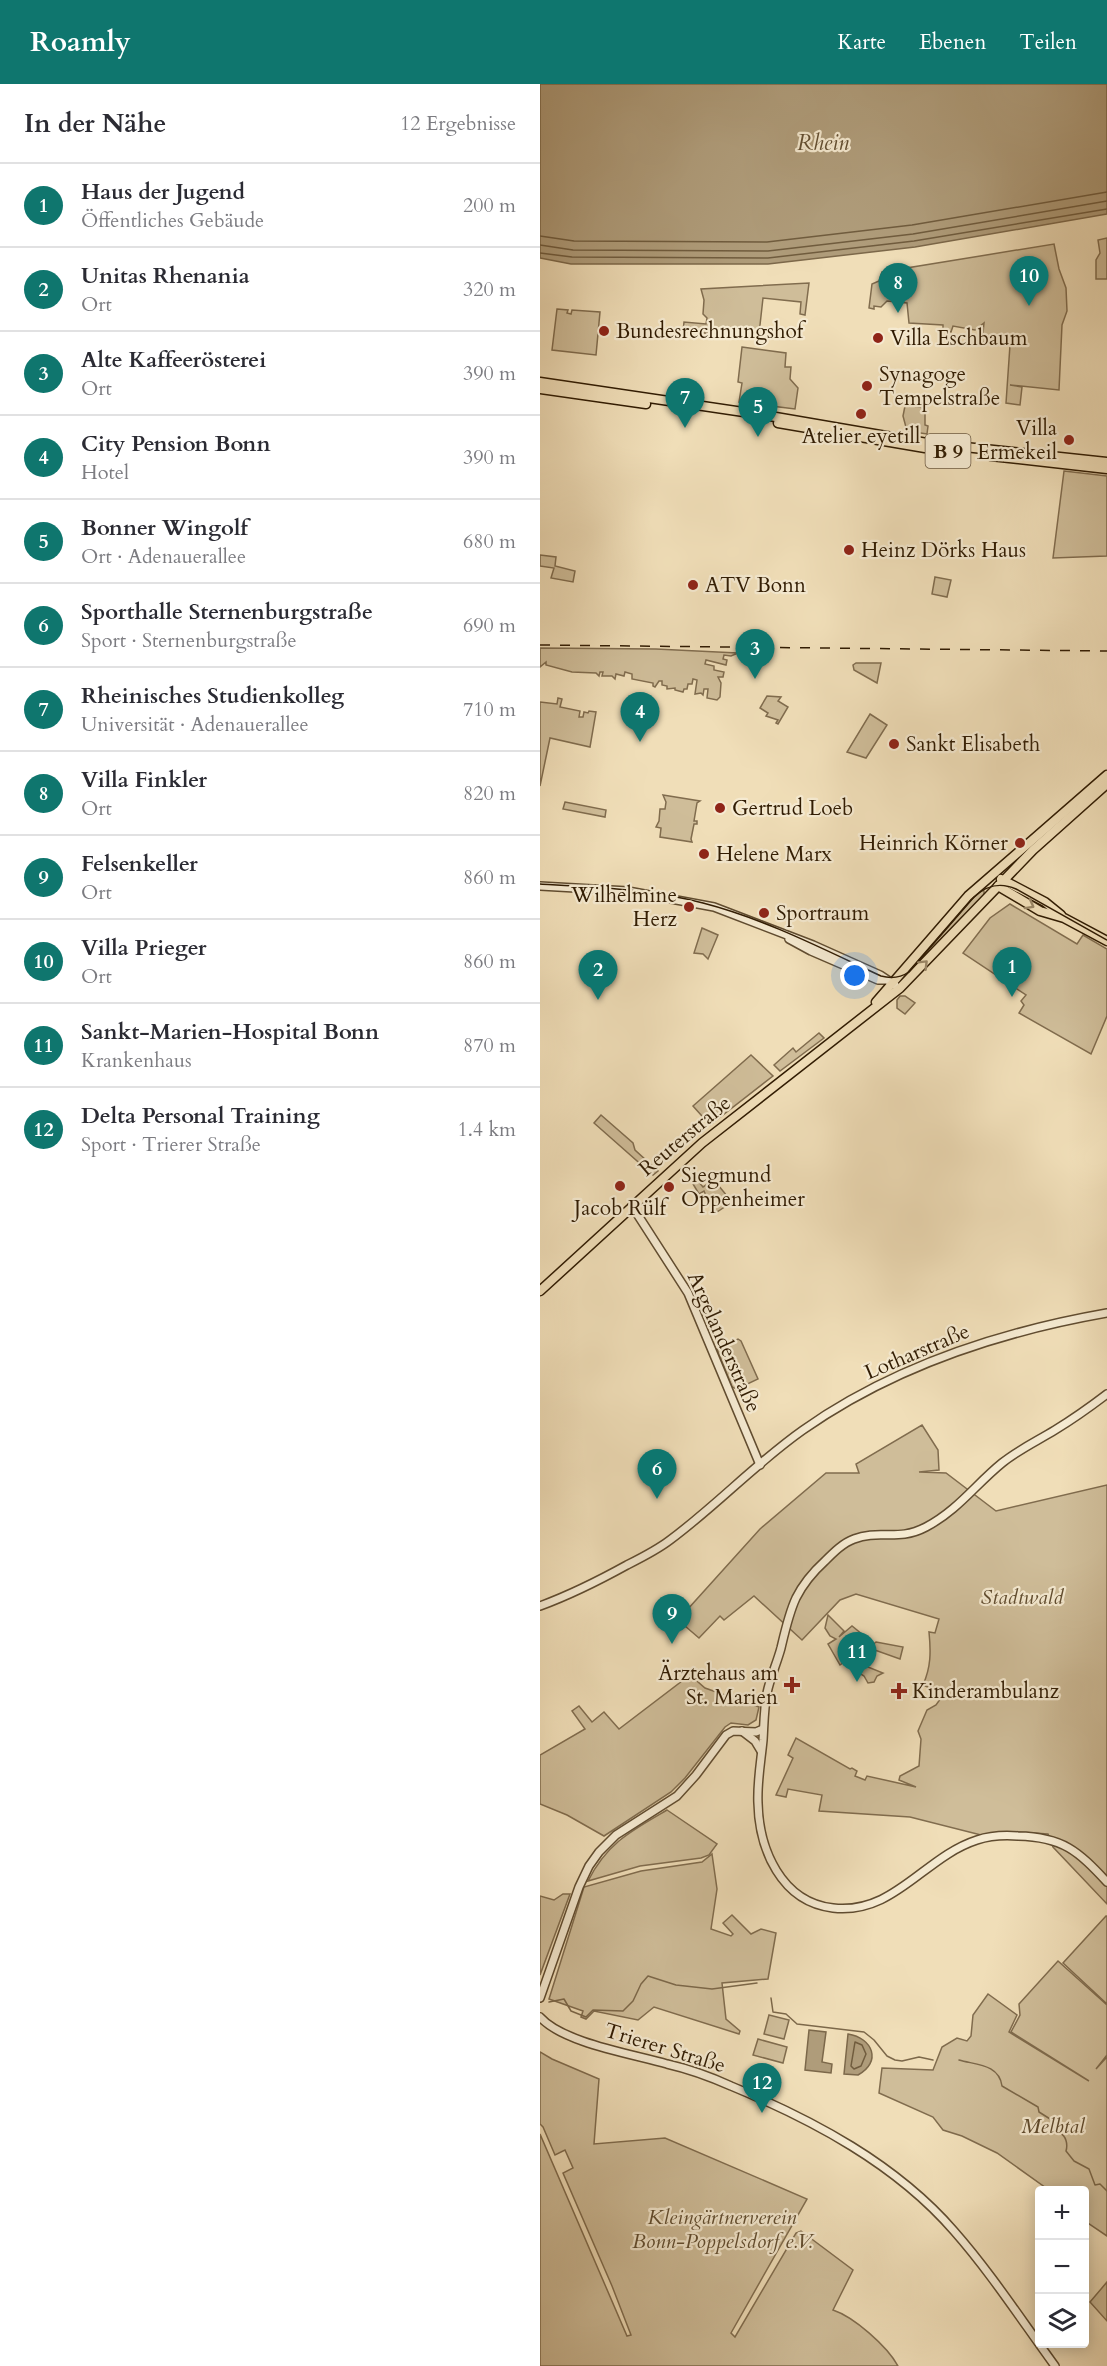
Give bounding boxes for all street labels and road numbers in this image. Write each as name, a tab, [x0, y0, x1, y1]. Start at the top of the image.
road number: B 9	[926, 434, 970, 468]
street label: Reuterstraße	[633, 1089, 737, 1183]
street label: Argelanderstraße	[680, 1267, 768, 1417]
street label: Lotharstraße	[860, 1317, 974, 1387]
street label: Trierer Straße	[601, 2016, 729, 2080]

